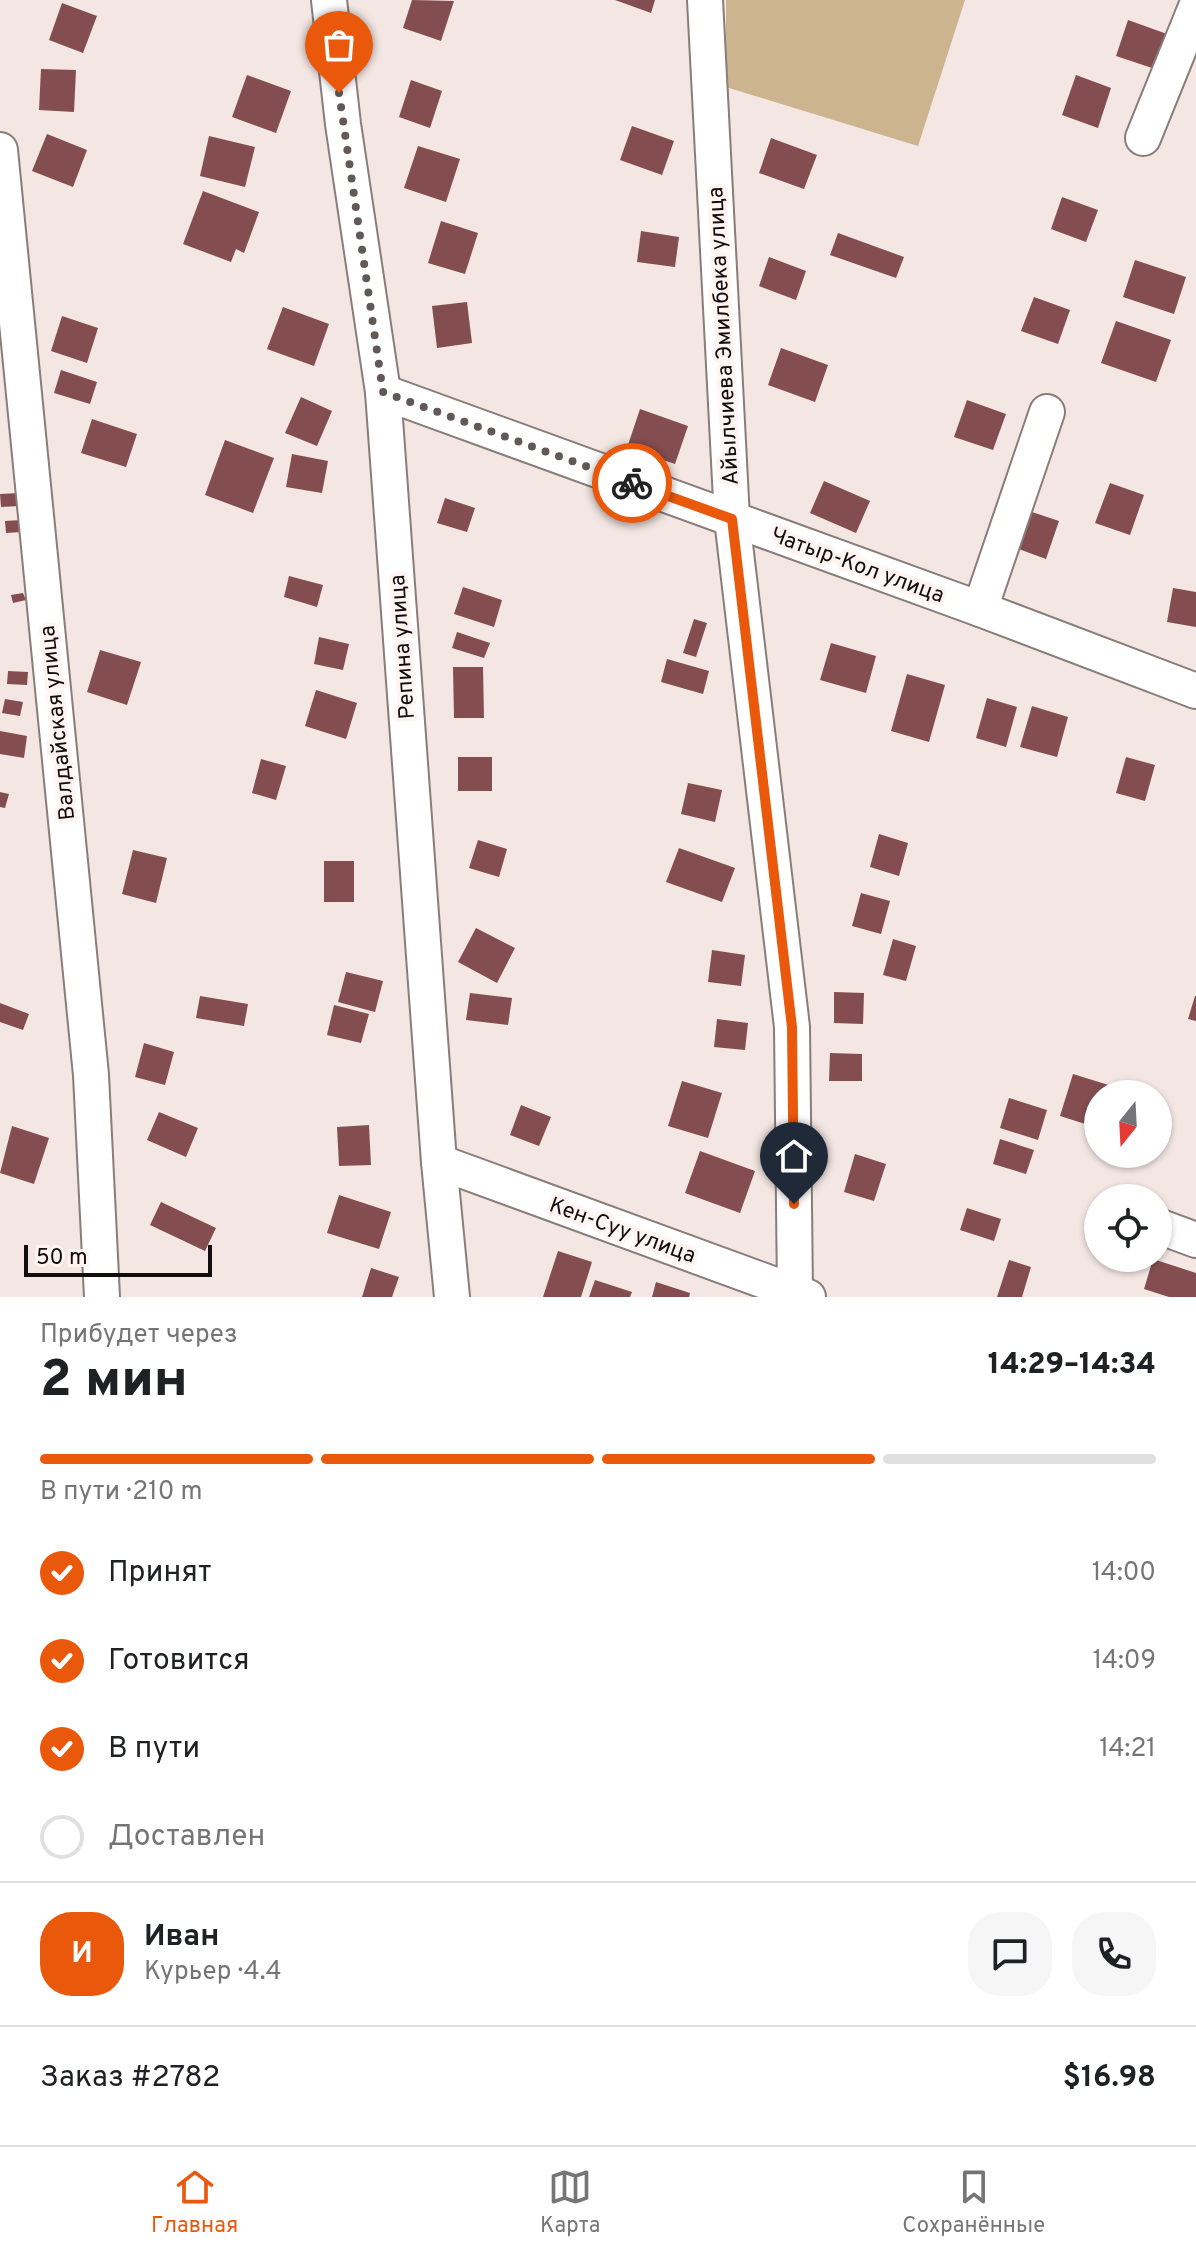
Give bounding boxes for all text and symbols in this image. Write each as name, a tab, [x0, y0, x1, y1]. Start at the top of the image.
pin	[305, 11, 373, 93]
icon: bag	[317, 23, 361, 67]
street label: Айылчиева Эмилбека улица	[703, 186, 746, 486]
courier	[592, 443, 672, 523]
icon: bike	[610, 461, 654, 505]
street label: Чатыр-Кол улица	[767, 522, 948, 610]
street label: Репина улица	[385, 574, 422, 720]
street label: Валдайская улица	[35, 624, 82, 821]
north arrow	[1084, 1080, 1172, 1168]
map controls	[1084, 1080, 1172, 1272]
pin	[760, 1122, 828, 1204]
icon: home	[772, 1134, 816, 1178]
button: locate	[1084, 1184, 1172, 1272]
street label: Кен-Суу улица	[545, 1192, 699, 1270]
scale bar	[24, 1241, 212, 1277]
text: 50 m	[36, 1245, 88, 1272]
text: Прибудет через	[40, 1319, 238, 1352]
text: 14:29–14:34	[988, 1347, 1156, 1384]
text: 2 мин	[40, 1349, 188, 1415]
text: В пути · 210 m	[40, 1476, 203, 1509]
icon: check	[40, 1551, 84, 1595]
text: Принят	[108, 1555, 212, 1592]
text: 14:00	[1092, 1557, 1156, 1590]
icon: check	[40, 1639, 84, 1683]
text: Готовится	[108, 1643, 250, 1680]
text: 14:09	[1093, 1645, 1156, 1678]
icon: check	[40, 1727, 84, 1771]
text: В пути	[108, 1731, 200, 1768]
text: 14:21	[1099, 1733, 1156, 1766]
text: Доставлен	[108, 1819, 265, 1856]
button: chat	[968, 1912, 1052, 1996]
button: phone	[1072, 1912, 1156, 1996]
text: Иван	[144, 1919, 219, 1956]
text: И	[71, 1936, 93, 1973]
text: Курьер · 4.4	[144, 1956, 282, 1989]
text: Заказ #2782	[40, 2060, 220, 2097]
text: $16.98	[1063, 2060, 1156, 2097]
tab: Главная	[151, 2165, 238, 2240]
tab: Карта	[540, 2165, 600, 2240]
tab: Сохранённые	[902, 2165, 1045, 2240]

